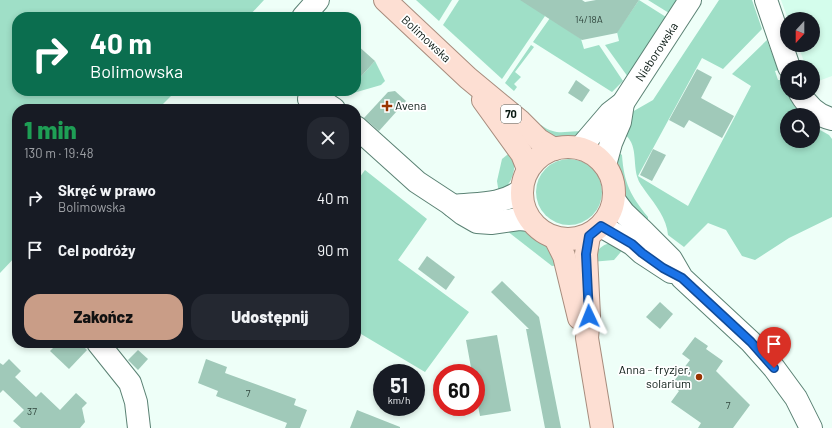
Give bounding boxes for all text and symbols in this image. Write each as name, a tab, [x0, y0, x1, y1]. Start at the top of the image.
street label: Bolimowska	[399, 12, 454, 65]
north arrow	[780, 12, 820, 52]
map controls	[780, 12, 820, 148]
house number: 14/18A	[575, 13, 603, 25]
street label: Nieborowska	[632, 19, 680, 83]
text: 40 m	[90, 26, 152, 60]
icon: right	[24, 28, 76, 80]
text: Bolimowska	[90, 60, 183, 82]
button: sound	[780, 60, 820, 100]
place label: Avena	[395, 98, 426, 112]
marker: Avena	[382, 101, 392, 111]
road number: 70	[501, 105, 521, 123]
button: search	[780, 108, 820, 148]
text: 1 min	[24, 115, 77, 144]
button: close	[307, 117, 349, 159]
text: 130 m · 19:48	[24, 145, 94, 161]
text: Skręć w prawo	[58, 181, 156, 199]
icon: right	[24, 187, 46, 209]
text: 40 m	[317, 189, 349, 207]
text: Bolimowska	[58, 199, 125, 215]
icon: arrive	[24, 239, 46, 261]
text: Cel podróży	[58, 241, 136, 259]
text: 90 m	[317, 241, 349, 259]
button: Zakończ	[24, 294, 183, 340]
button: Udostępnij	[191, 294, 349, 340]
position arrow	[568, 295, 610, 337]
pin	[757, 327, 791, 368]
icon: arrive	[763, 333, 785, 355]
place label: Anna - fryzjer, solarium	[619, 362, 691, 390]
speed limit sign: 60	[433, 364, 485, 416]
marker: Anna - fryzjer, solarium	[694, 372, 704, 382]
text: 51	[390, 373, 408, 397]
house number: 7	[246, 387, 251, 399]
text: km/h	[388, 394, 410, 406]
house number: 7	[726, 399, 731, 411]
house number: 37	[27, 405, 37, 417]

